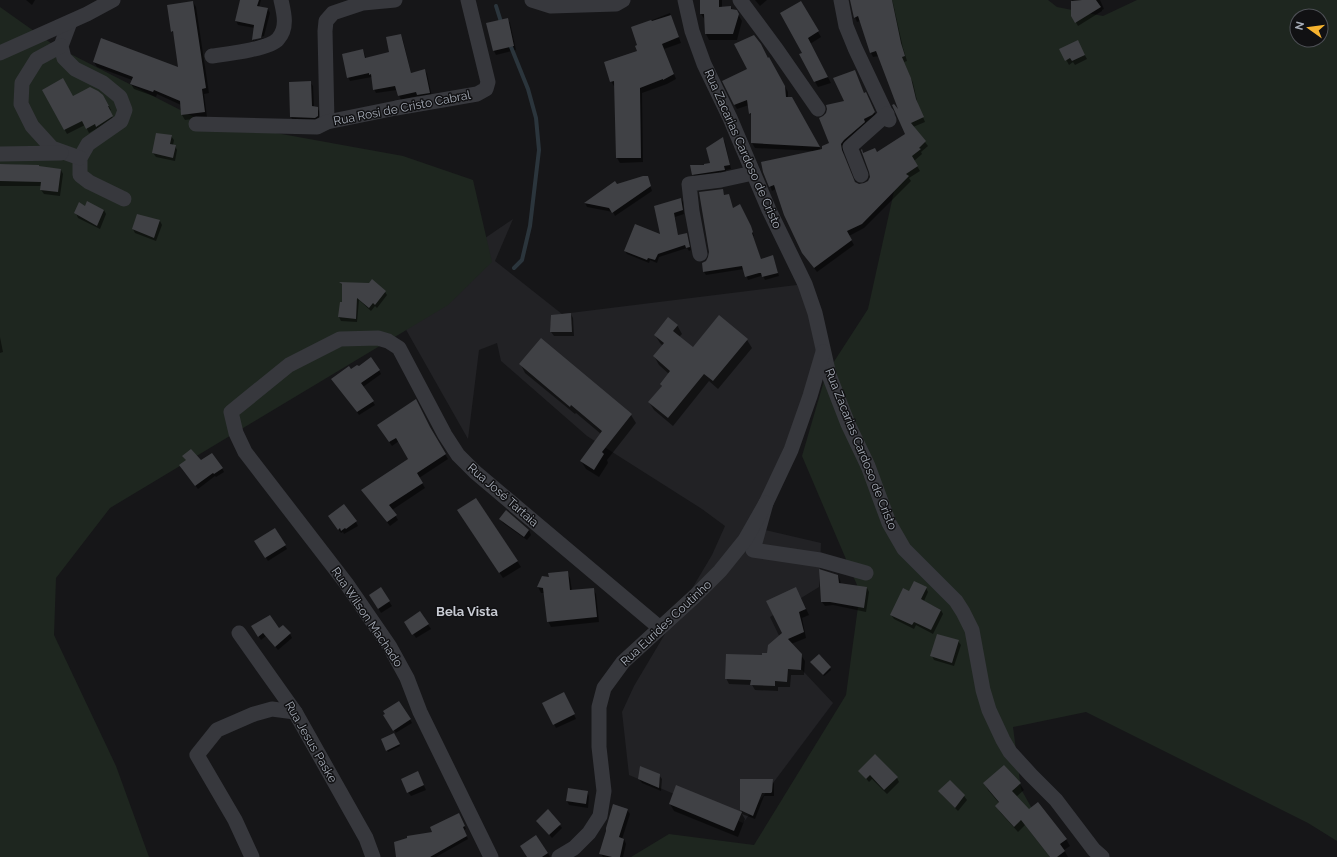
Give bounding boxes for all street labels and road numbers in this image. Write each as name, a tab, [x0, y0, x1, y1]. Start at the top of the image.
street label: Rua Zacarias Cardoso de Cristo	[701, 67, 785, 231]
street label: Rua Rosi de Cristo Cabral	[332, 88, 472, 128]
street label: Rua Zacarias Cardoso de Cristo	[822, 366, 900, 532]
street label: Rua José Tartaia	[465, 461, 541, 529]
street label: Rua Wilson Machado	[328, 564, 406, 670]
street label: Rua Eurides Coutinho	[618, 577, 714, 669]
street label: Rua Jesus Paske	[282, 699, 340, 785]

